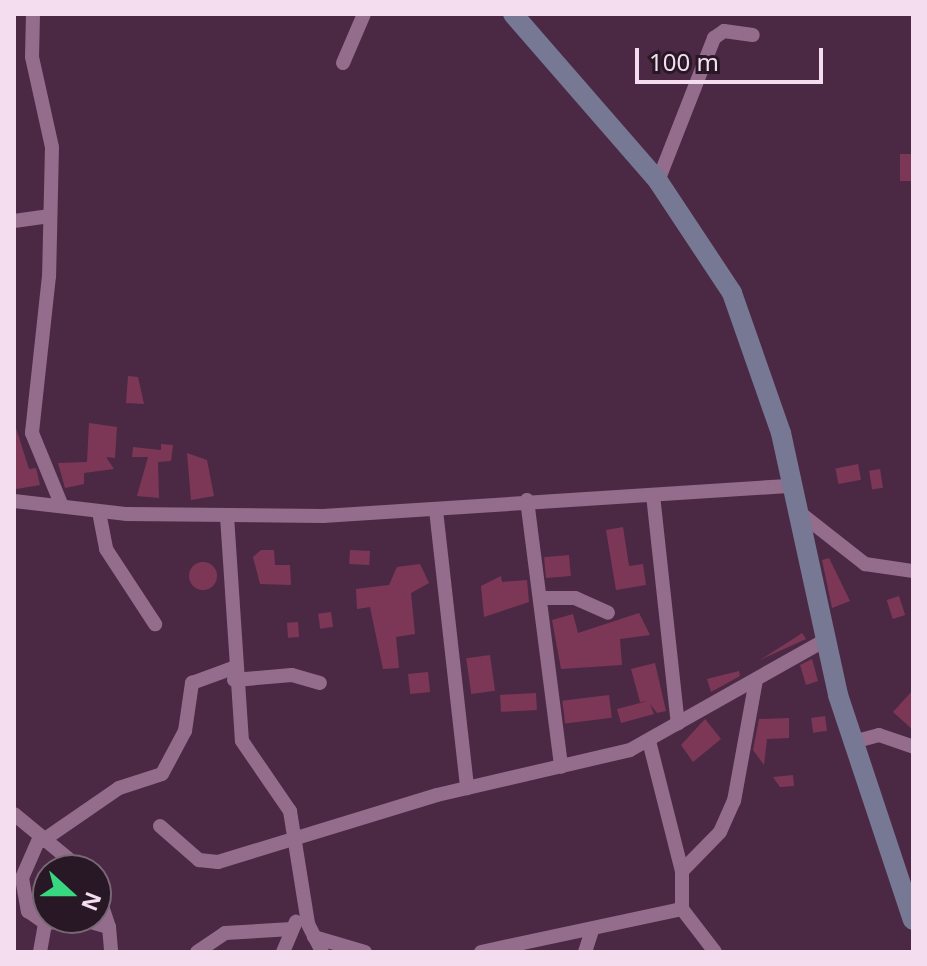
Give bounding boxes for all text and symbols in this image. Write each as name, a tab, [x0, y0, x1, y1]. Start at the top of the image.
scale bar	[639, 32, 827, 82]
text: 100 m	[649, 45, 719, 78]
north arrow	[32, 854, 112, 934]
text: N	[75, 888, 110, 916]

